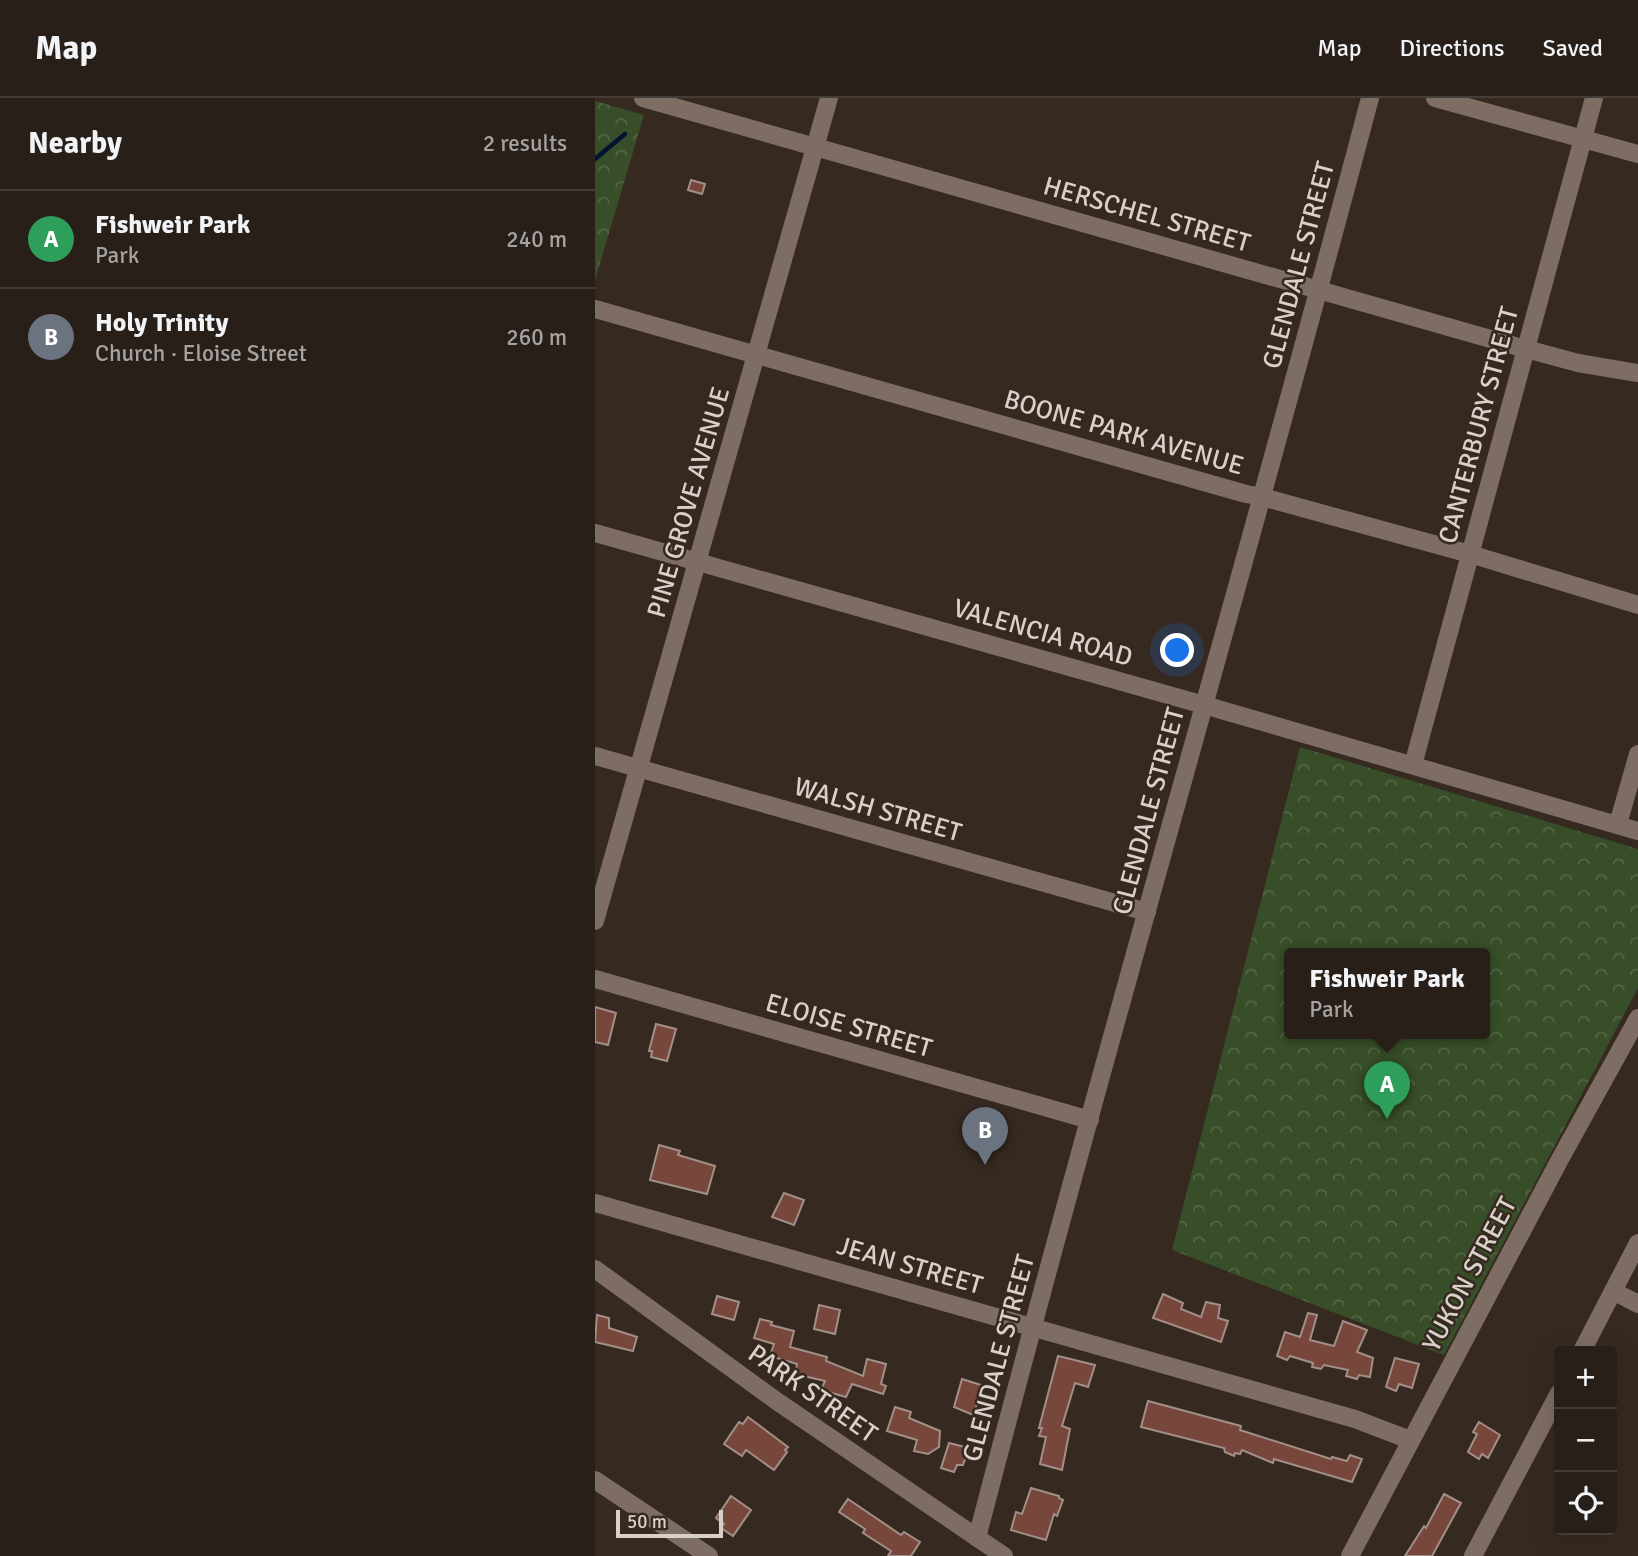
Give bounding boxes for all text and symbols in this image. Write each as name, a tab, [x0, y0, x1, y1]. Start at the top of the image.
text: Map	[35, 28, 97, 69]
text: Map	[1317, 33, 1362, 63]
text: Directions	[1400, 33, 1505, 63]
text: Saved	[1543, 33, 1603, 63]
text: Nearby	[28, 125, 122, 162]
text: 2 results	[483, 129, 567, 158]
street label: GLENDALE STREET	[1256, 158, 1342, 372]
street label: HERSCHEL STREET	[1040, 170, 1254, 260]
text: Fishweir Park	[95, 209, 250, 241]
text: A	[44, 225, 58, 254]
text: 240 m	[506, 225, 567, 254]
text: Park	[95, 241, 139, 270]
street label: CANTERBURY STREET	[1432, 303, 1526, 547]
text: Holy Trinity	[95, 307, 228, 339]
text: B	[44, 323, 58, 352]
text: 260 m	[506, 323, 567, 352]
text: Church · Eloise Street	[95, 339, 307, 368]
street label: PINE GROVE AVENUE	[641, 383, 737, 621]
street label: BOONE PARK AVENUE	[1000, 383, 1247, 482]
street label: VALENCIA ROAD	[949, 592, 1136, 674]
your location	[1160, 633, 1194, 667]
street label: GLENDALE STREET	[1106, 704, 1192, 918]
street label: WALSH STREET	[790, 771, 965, 849]
popup	[1284, 948, 1490, 1039]
text: Fishweir Park	[1309, 963, 1465, 995]
street label: ELOISE STREET	[762, 987, 936, 1065]
text: Park	[1309, 995, 1354, 1024]
pin: A	[1364, 1061, 1410, 1119]
pin: B	[962, 1107, 1008, 1165]
street label: YUKON STREET	[1416, 1191, 1524, 1357]
street label: JEAN STREET	[833, 1230, 986, 1302]
street label: GLENDALE STREET	[956, 1251, 1042, 1465]
street label: PARK STREET	[742, 1338, 883, 1450]
map controls	[1554, 1346, 1617, 1535]
button: +	[1554, 1346, 1617, 1409]
button: −	[1554, 1409, 1617, 1472]
button: locate	[1554, 1472, 1617, 1535]
scale bar	[616, 1507, 723, 1539]
text: 50 m	[627, 1510, 667, 1534]

